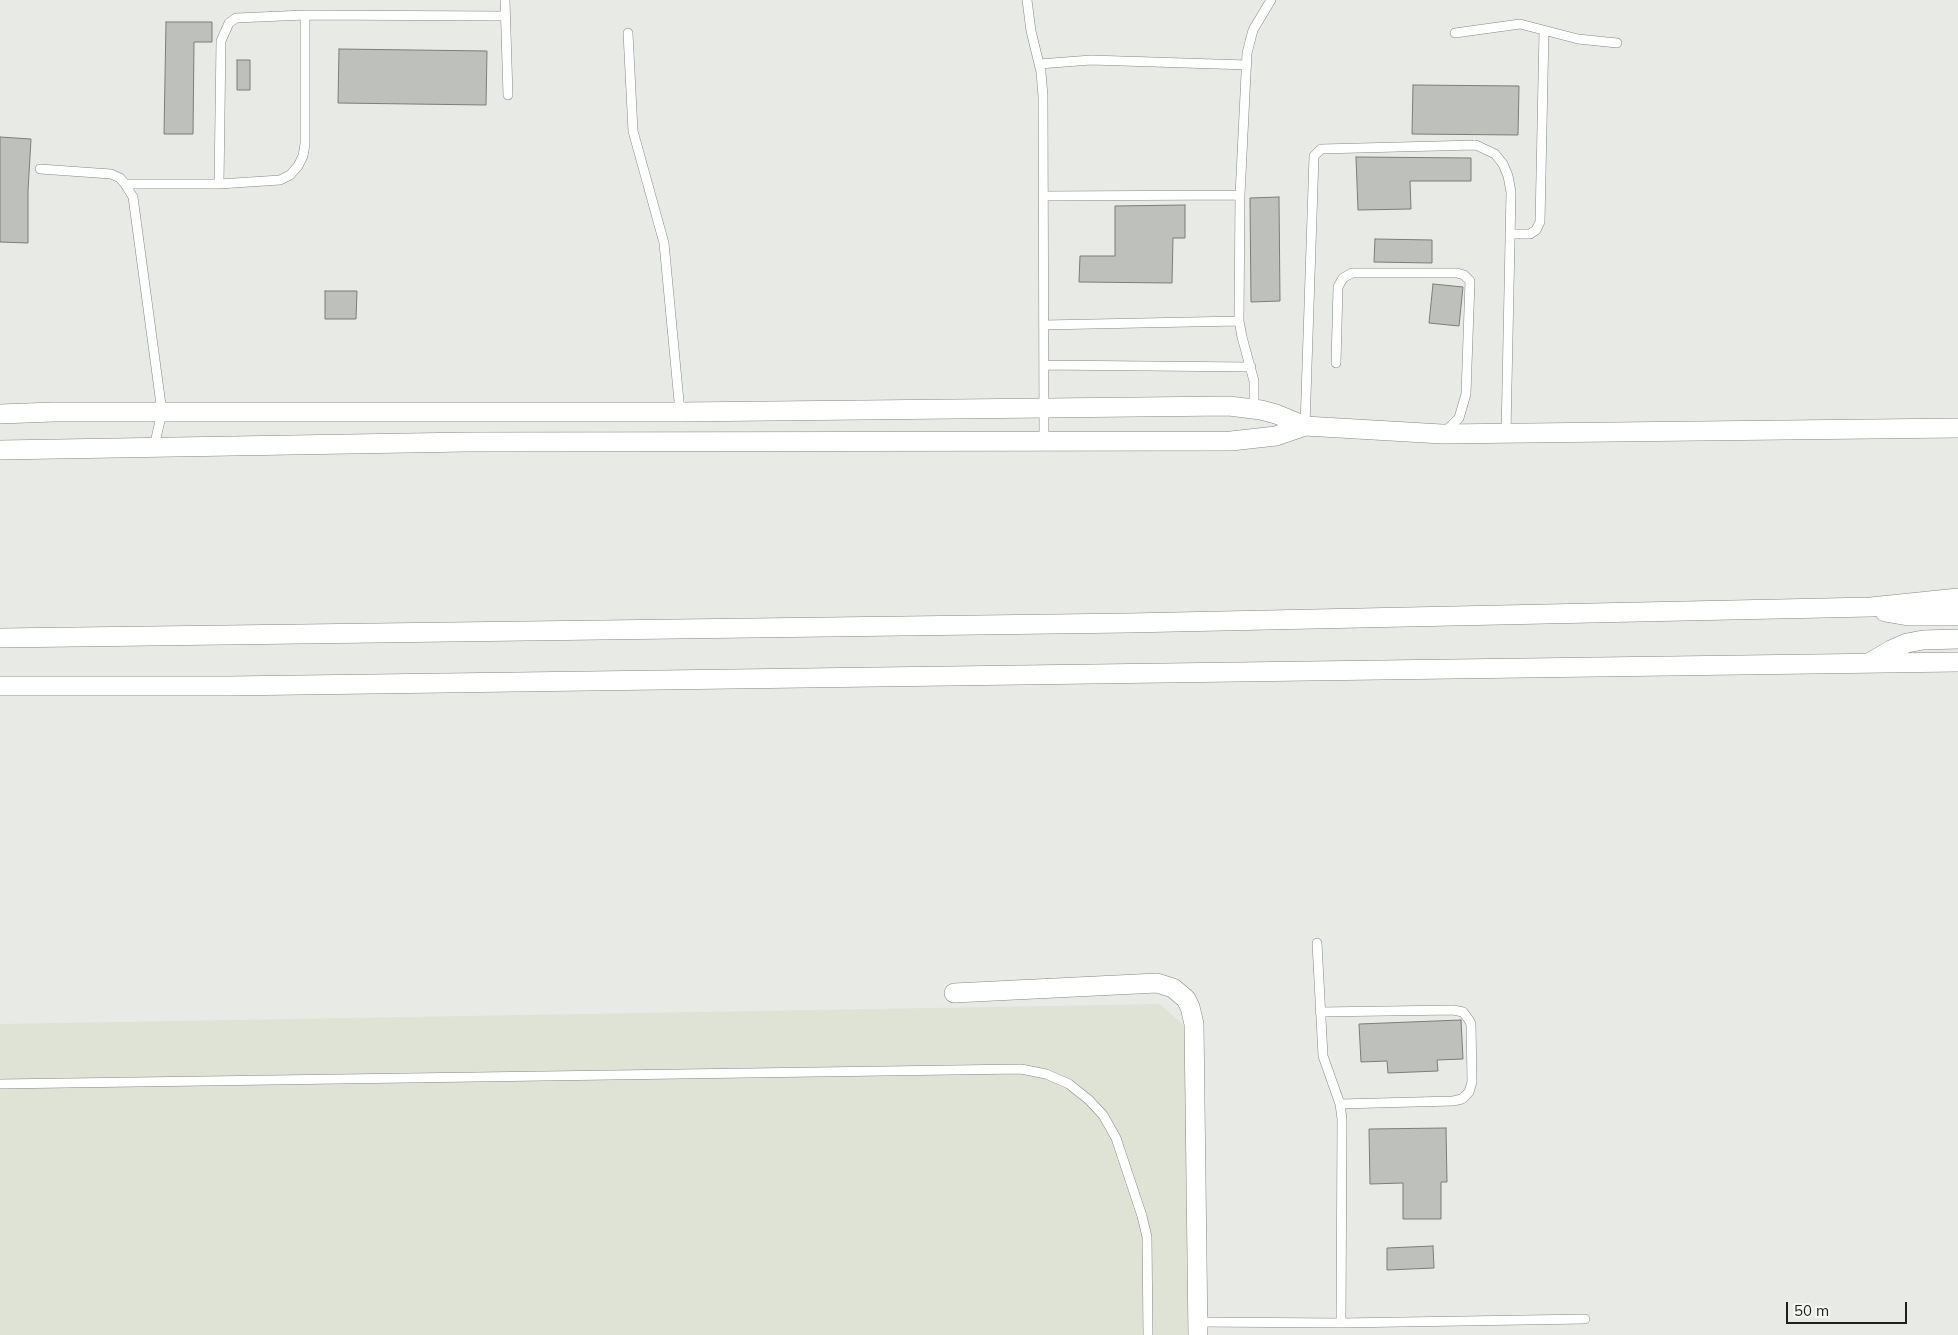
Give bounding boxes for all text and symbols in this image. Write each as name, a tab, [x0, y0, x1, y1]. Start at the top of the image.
scale bar	[1788, 1292, 1909, 1324]
text: 50 m	[1794, 1301, 1829, 1320]

